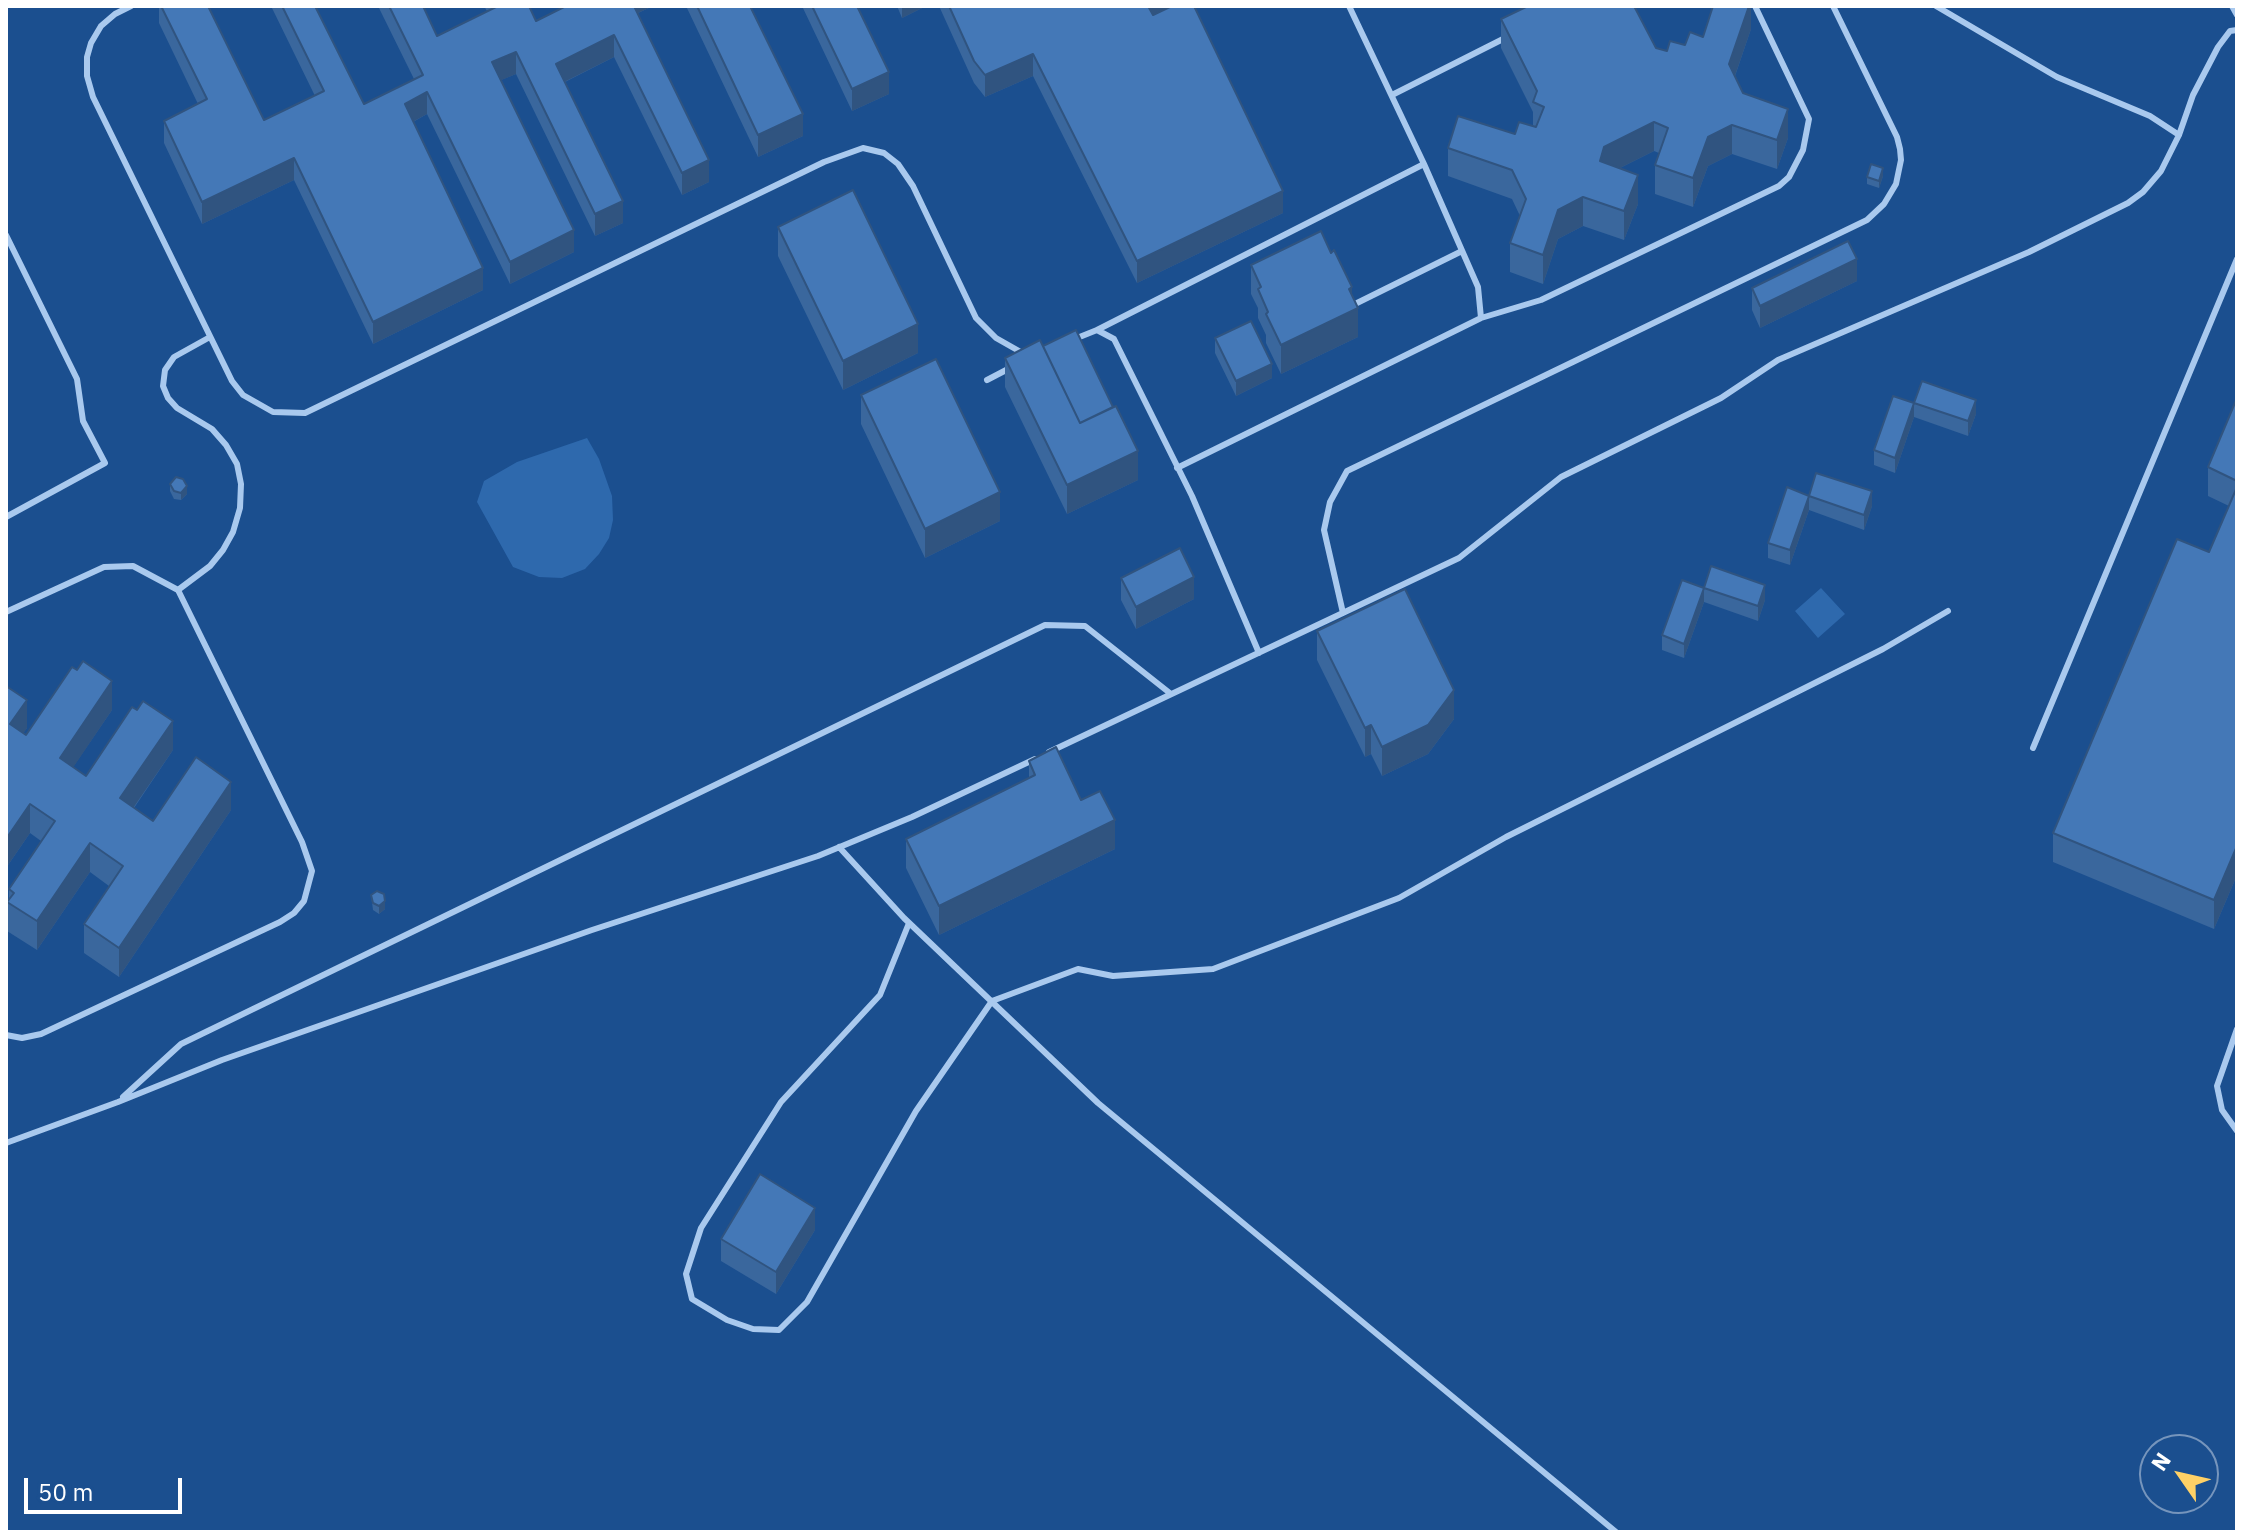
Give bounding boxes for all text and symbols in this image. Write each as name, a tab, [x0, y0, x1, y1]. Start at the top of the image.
north arrow	[2139, 1434, 2219, 1514]
text: N	[2144, 1447, 2177, 1476]
scale bar	[28, 1462, 186, 1512]
text: 50 m	[38, 1476, 93, 1508]

